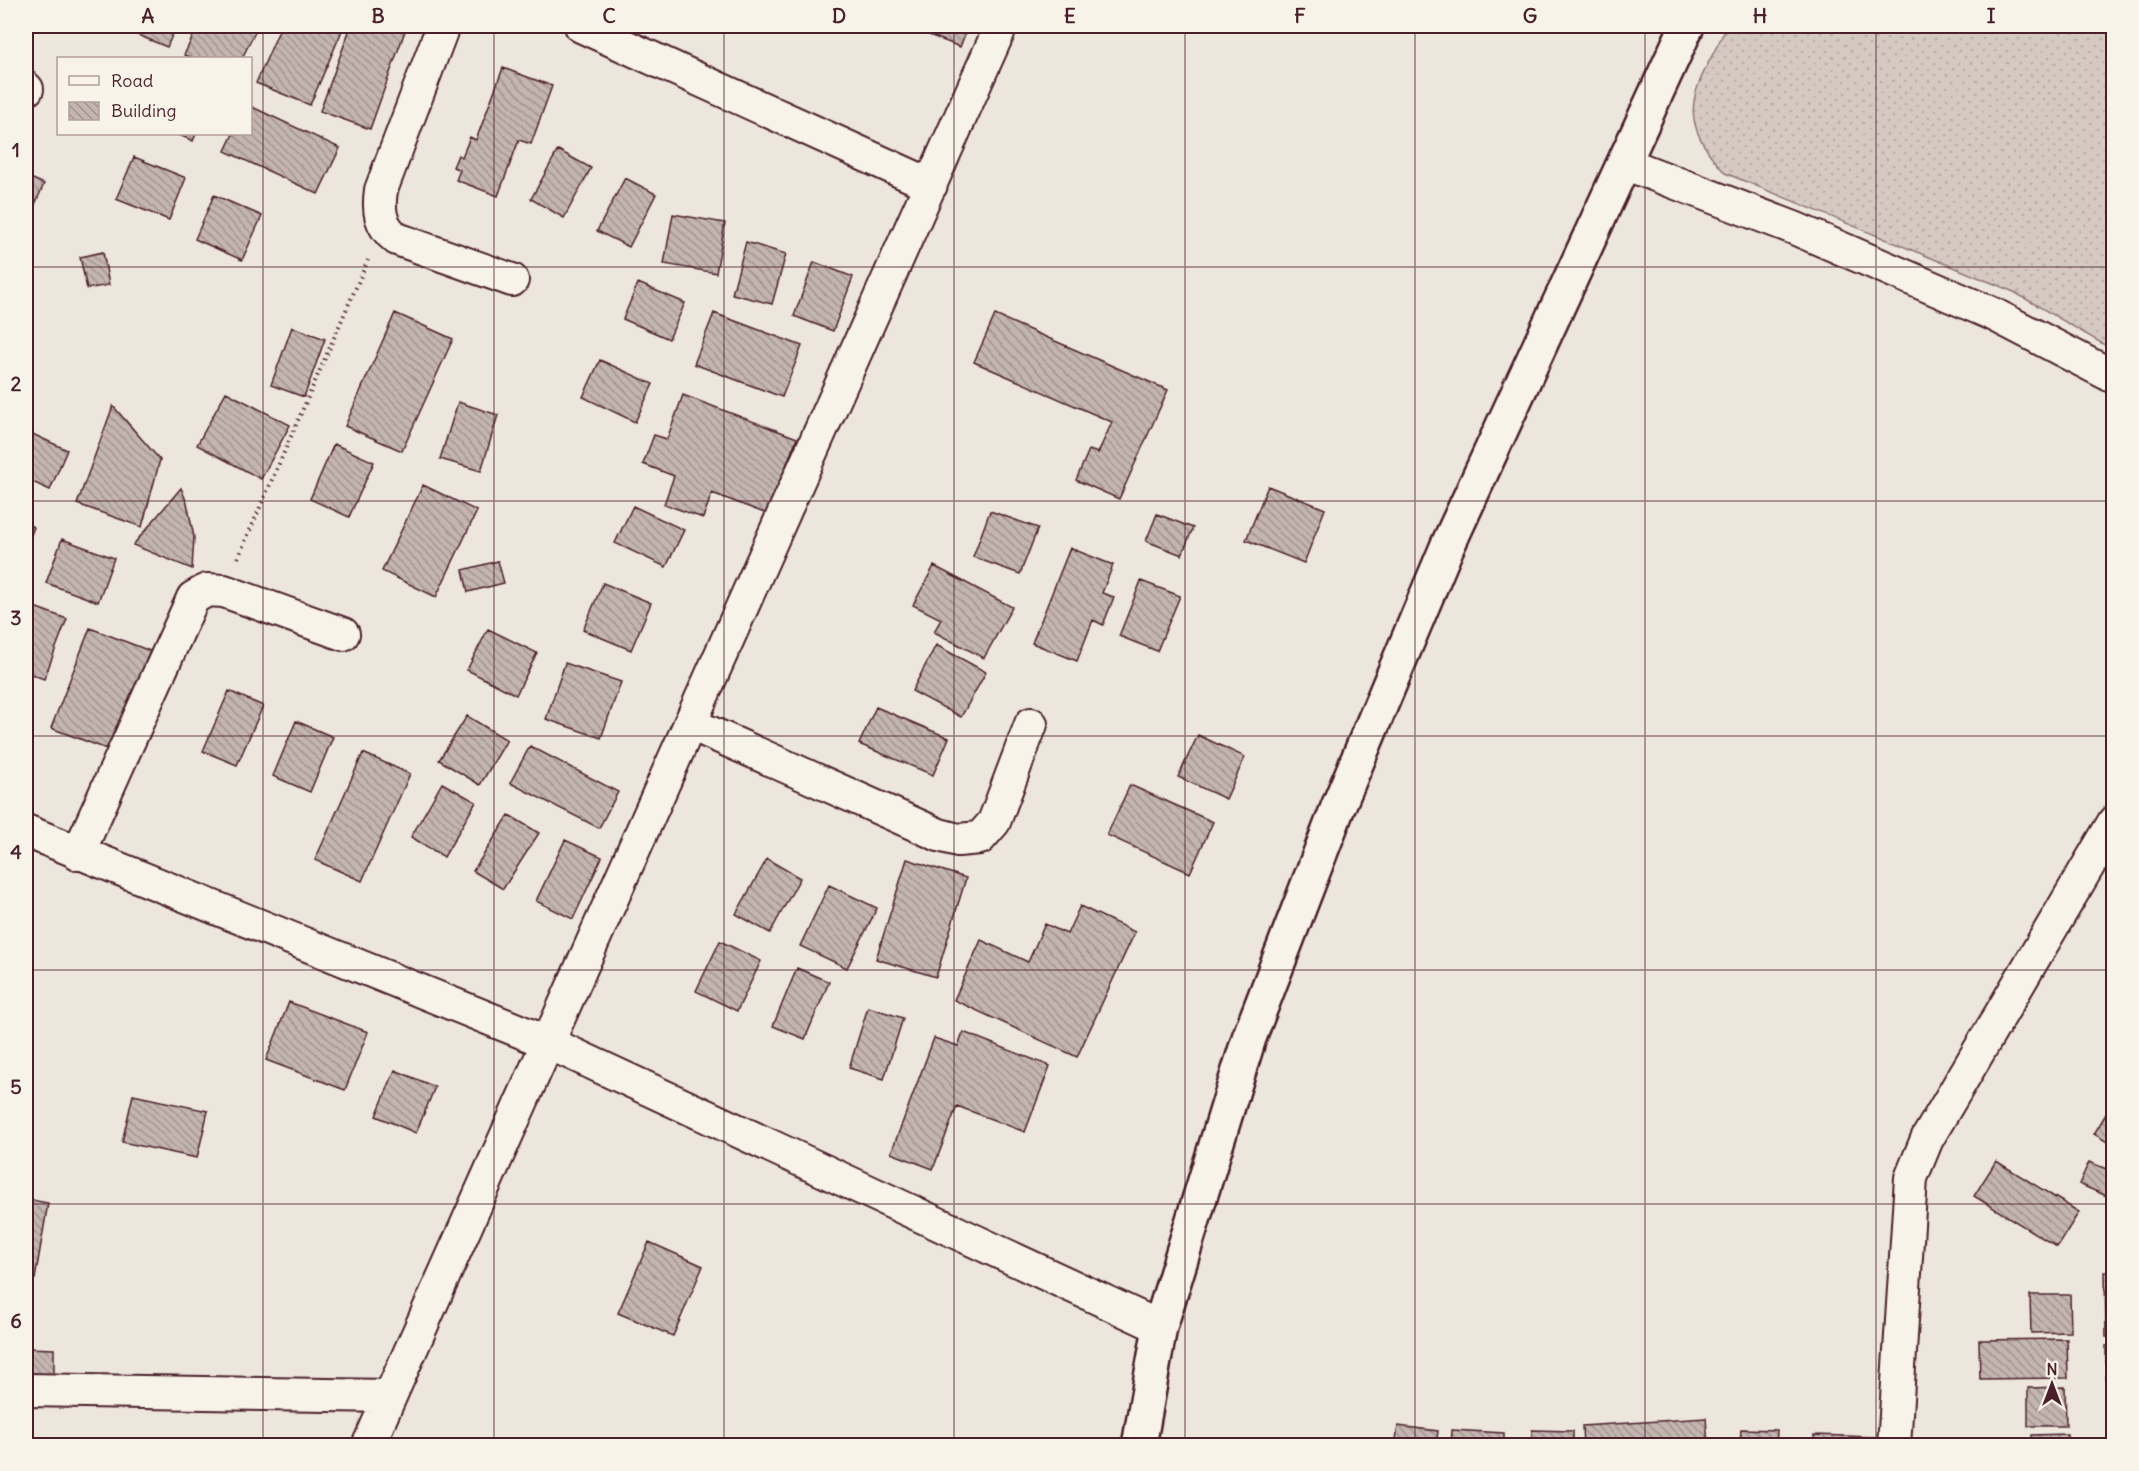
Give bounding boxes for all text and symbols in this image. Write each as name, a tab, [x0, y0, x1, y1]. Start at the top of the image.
text: A	[142, 3, 155, 28]
text: B	[371, 3, 385, 28]
text: C	[602, 3, 616, 28]
text: D	[832, 3, 846, 28]
text: E	[1064, 3, 1076, 28]
text: F	[1294, 3, 1306, 28]
text: G	[1523, 3, 1537, 28]
text: H	[1753, 3, 1767, 28]
text: I	[1987, 3, 1996, 28]
legend	[57, 57, 252, 135]
text: Road	[111, 69, 154, 92]
text: Building	[111, 99, 176, 122]
text: 1	[12, 137, 20, 162]
text: 2	[11, 371, 22, 396]
text: 3	[10, 605, 22, 630]
text: 4	[10, 839, 22, 864]
text: 5	[10, 1074, 22, 1099]
text: 6	[10, 1308, 22, 1333]
north arrow	[2022, 1354, 2082, 1414]
text: N	[2046, 1359, 2058, 1379]

